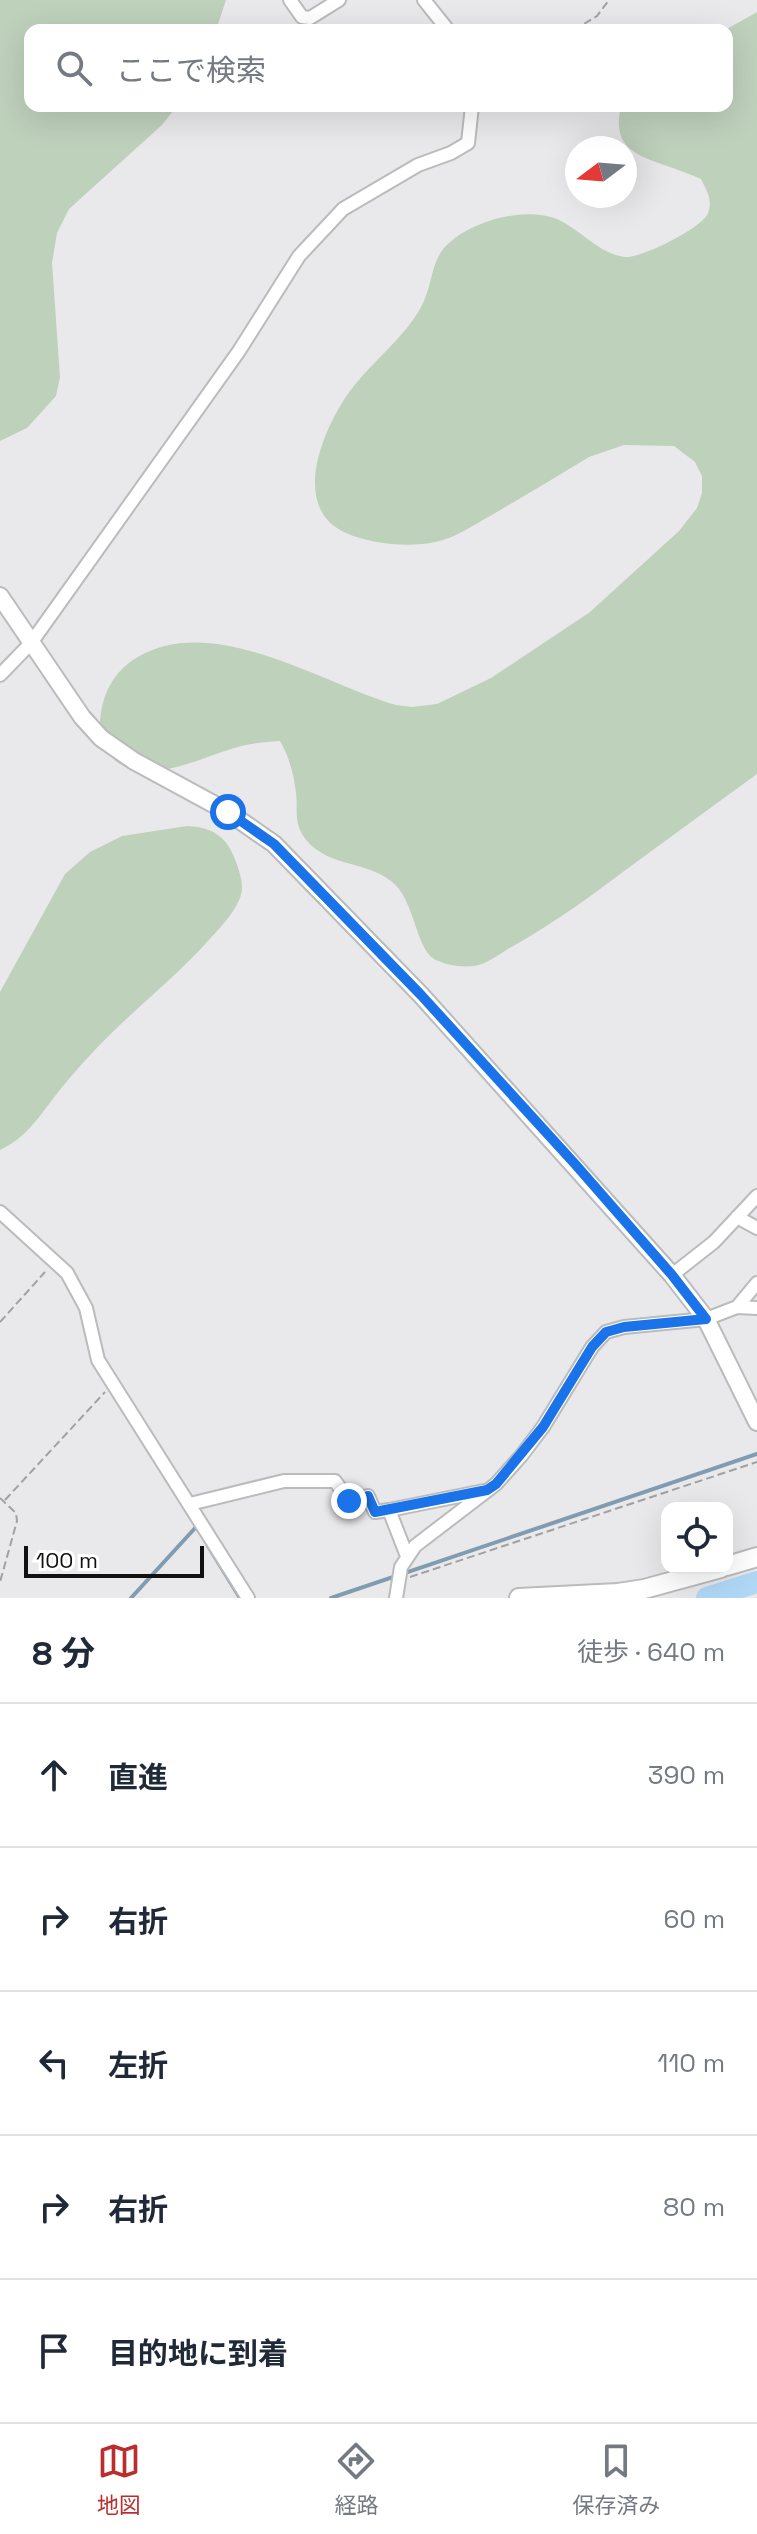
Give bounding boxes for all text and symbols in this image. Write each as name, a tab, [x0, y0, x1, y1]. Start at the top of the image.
search box	[24, 24, 733, 112]
icon: search	[52, 46, 96, 90]
text: ここで検索	[116, 51, 266, 90]
north arrow	[565, 136, 637, 208]
route start	[210, 794, 246, 830]
route end	[331, 1483, 367, 1519]
map controls	[661, 1502, 733, 1574]
button: locate	[661, 1502, 733, 1574]
scale bar	[24, 1542, 204, 1578]
text: 100 m	[36, 1546, 98, 1574]
text: 8 分	[32, 1632, 95, 1675]
text: 徒歩 · 640 m	[577, 1635, 725, 1669]
icon: ahead	[32, 1753, 76, 1797]
text: 直進	[108, 1758, 168, 1797]
text: 390 m	[648, 1758, 725, 1792]
icon: right	[32, 1897, 76, 1941]
text: 右折	[108, 1902, 168, 1941]
text: 60 m	[663, 1902, 725, 1936]
icon: left	[32, 2041, 76, 2085]
text: 左折	[108, 2046, 168, 2085]
text: 110 m	[658, 2046, 725, 2080]
icon: right	[32, 2185, 76, 2229]
text: 右折	[108, 2190, 168, 2229]
text: 80 m	[663, 2190, 725, 2224]
icon: arrive	[32, 2329, 76, 2373]
text: 目的地に到着	[108, 2334, 288, 2373]
tab: 地図	[97, 2439, 141, 2519]
tab: 経路	[334, 2439, 378, 2519]
tab: 保存済み	[572, 2439, 660, 2519]

